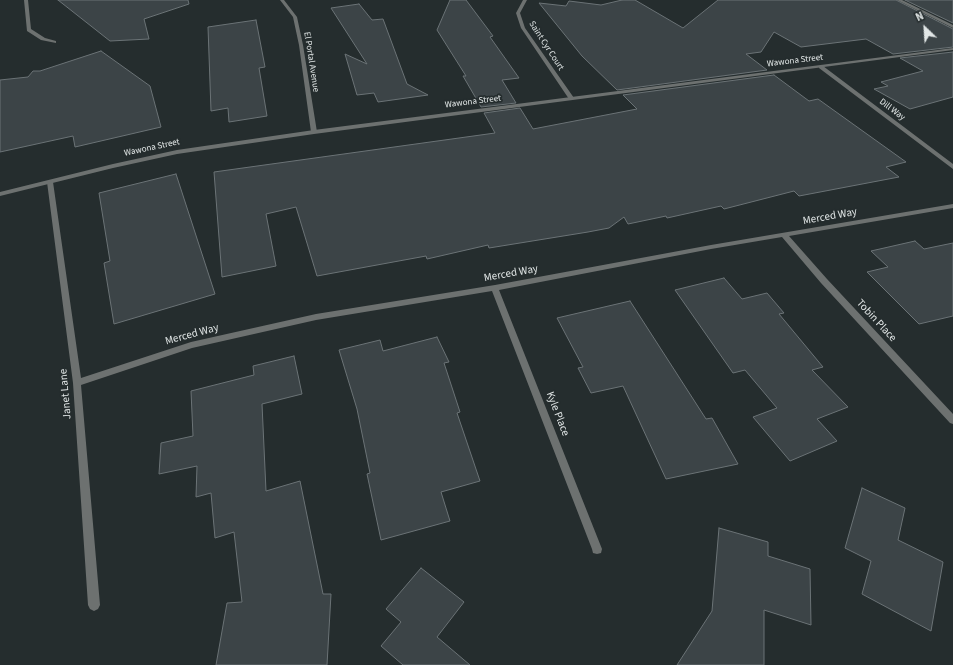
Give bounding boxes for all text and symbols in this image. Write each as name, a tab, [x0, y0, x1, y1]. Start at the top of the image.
north arrow	[905, 8, 945, 48]
text: N	[913, 8, 926, 25]
street label: Saint Cyr Court	[526, 19, 566, 73]
street label: El Portal Avenue	[301, 31, 321, 93]
street label: Wawona Street	[766, 52, 824, 70]
street label: Wawona Street	[444, 93, 502, 111]
street label: Dill Way	[877, 97, 907, 123]
street label: Wawona Street	[123, 137, 181, 159]
street label: Merced Way	[802, 206, 858, 228]
street label: Merced Way	[483, 263, 539, 285]
street label: Tobin Place	[853, 297, 899, 345]
street label: Merced Way	[164, 322, 220, 348]
street label: Janet Lane	[57, 368, 75, 420]
street label: Kyle Place	[542, 390, 572, 438]

